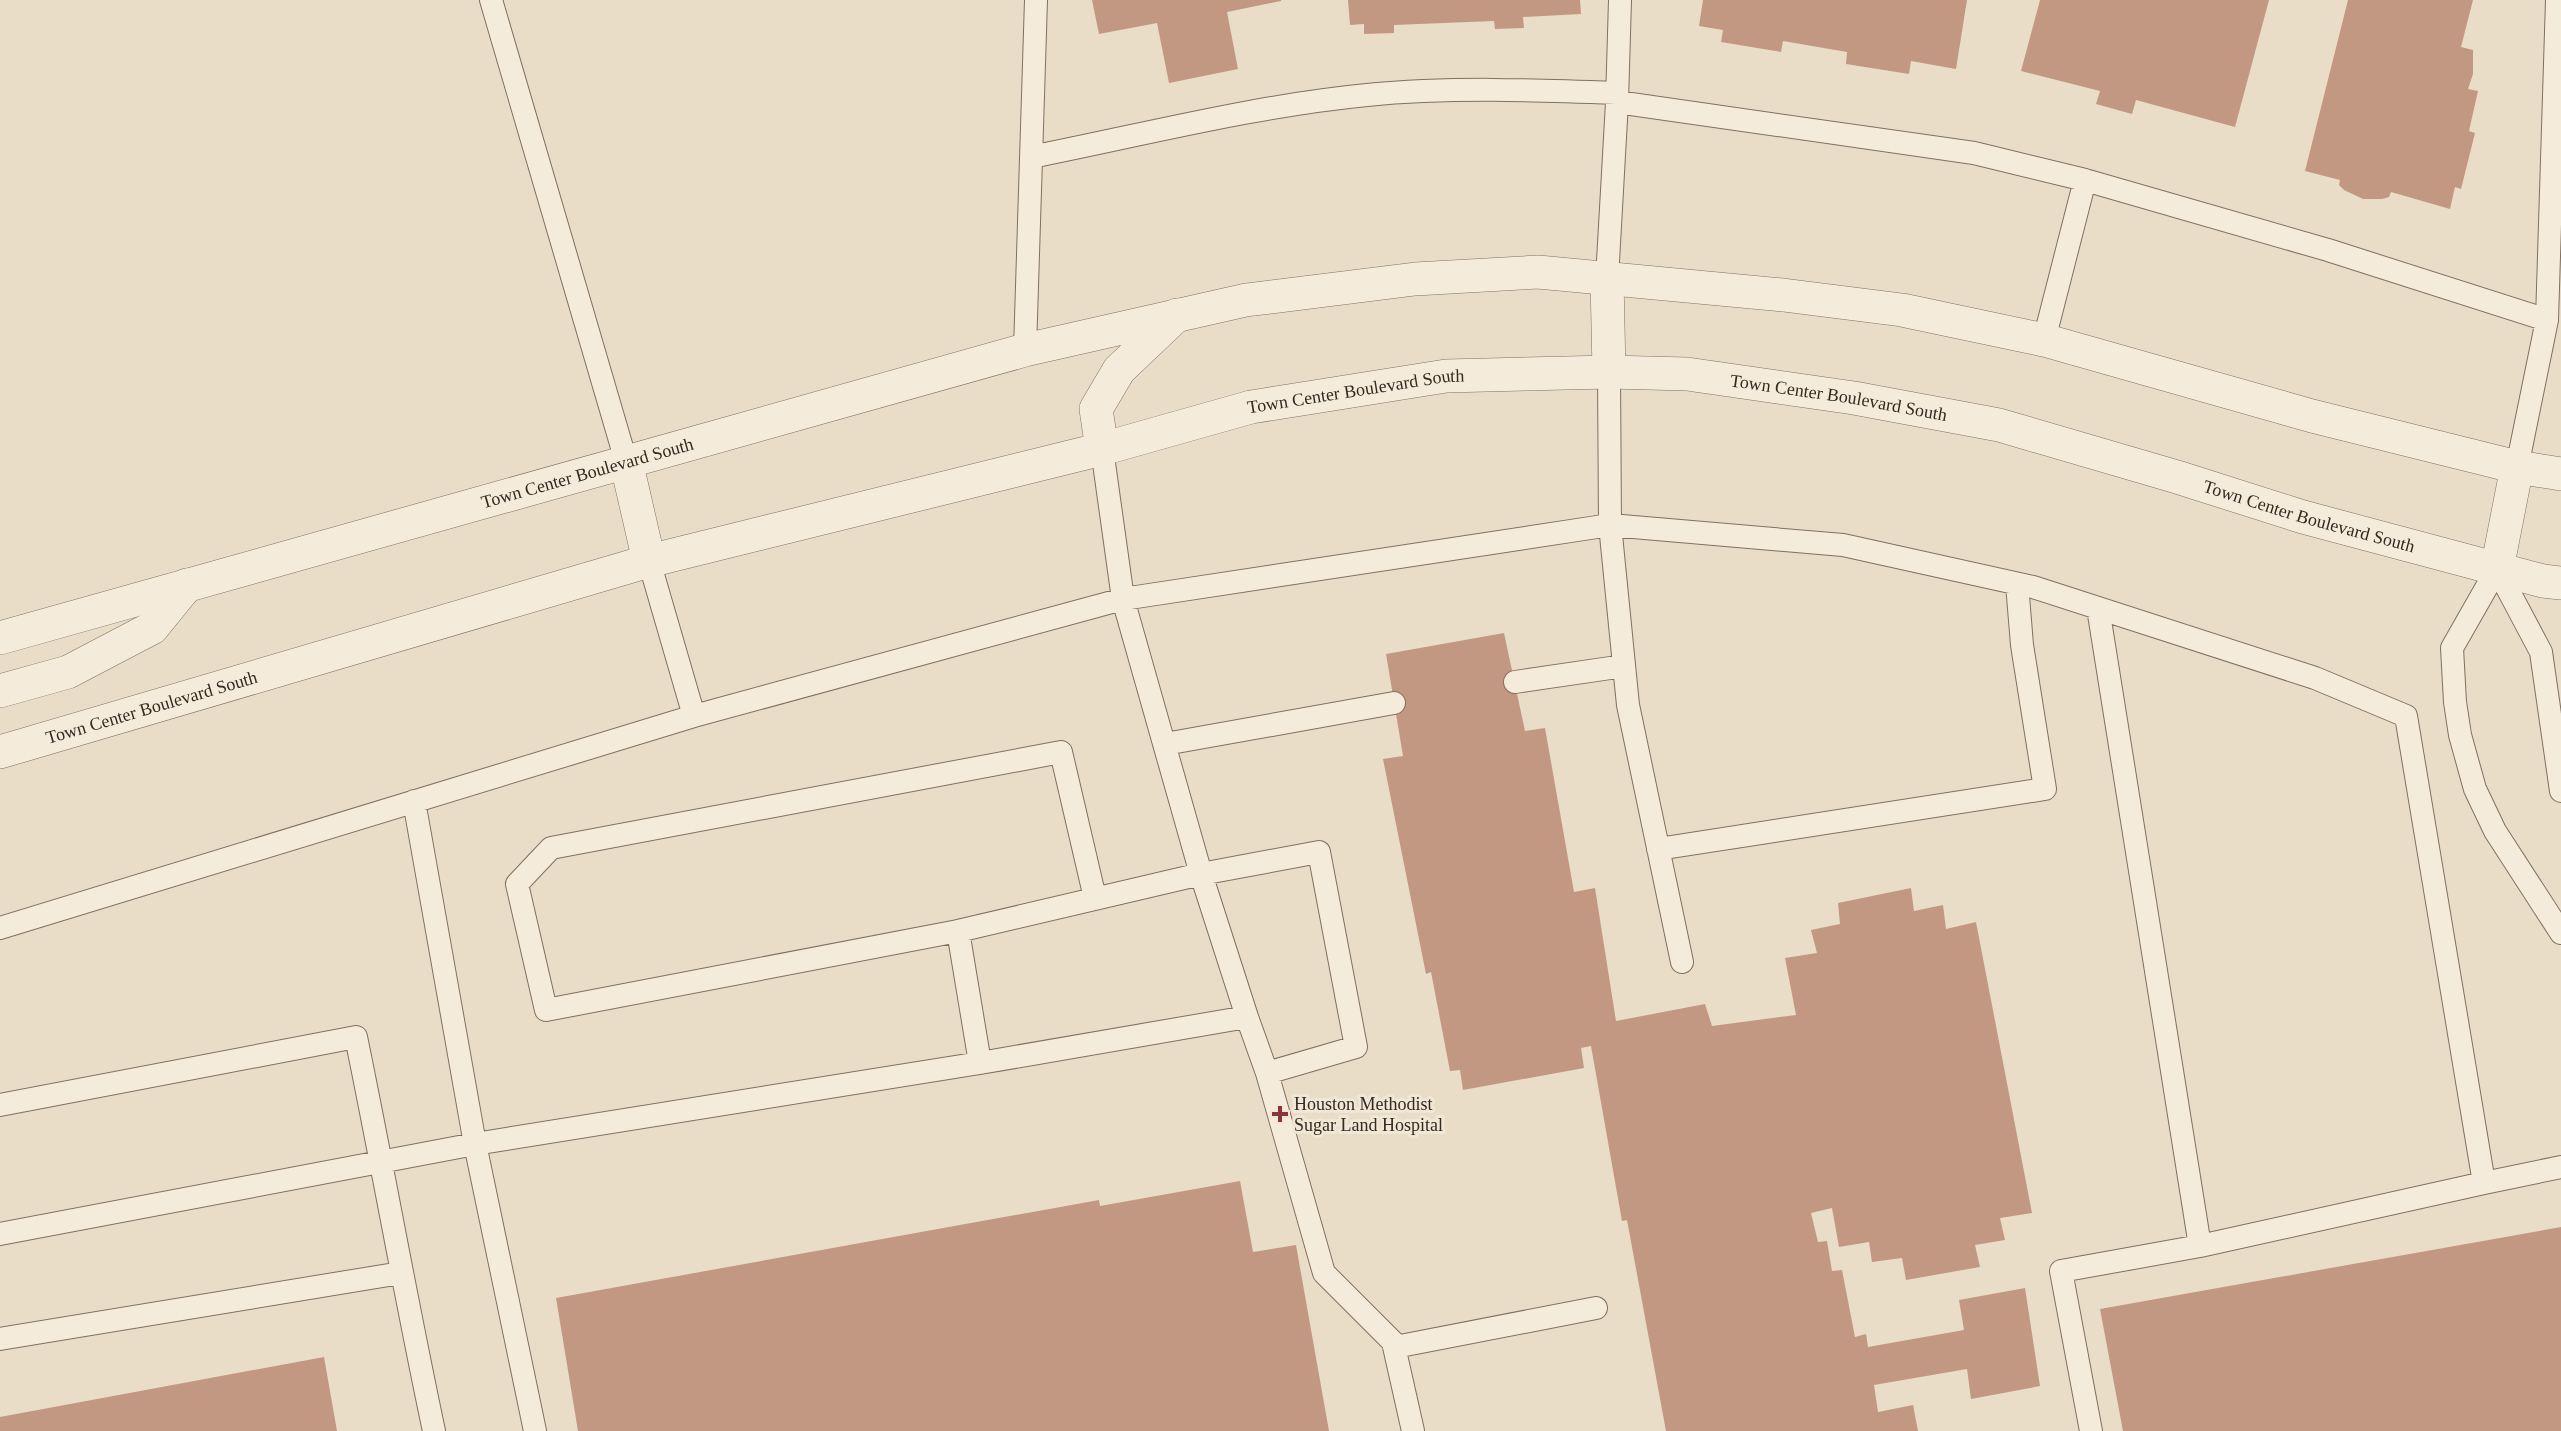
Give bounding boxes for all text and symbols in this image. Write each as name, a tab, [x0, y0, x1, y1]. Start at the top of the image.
street label: Town Center Boulevard South	[1246, 365, 1464, 417]
street label: Town Center Boulevard South	[1729, 370, 1949, 425]
street label: Town Center Boulevard South	[479, 434, 696, 512]
street label: Town Center Boulevard South	[2201, 476, 2417, 556]
street label: Town Center Boulevard South	[44, 667, 260, 748]
place label: Houston Methodist Sugar Land Hospital	[1294, 1094, 1443, 1135]
marker: Houston Methodist Sugar Land Hospital	[1271, 1105, 1289, 1123]

